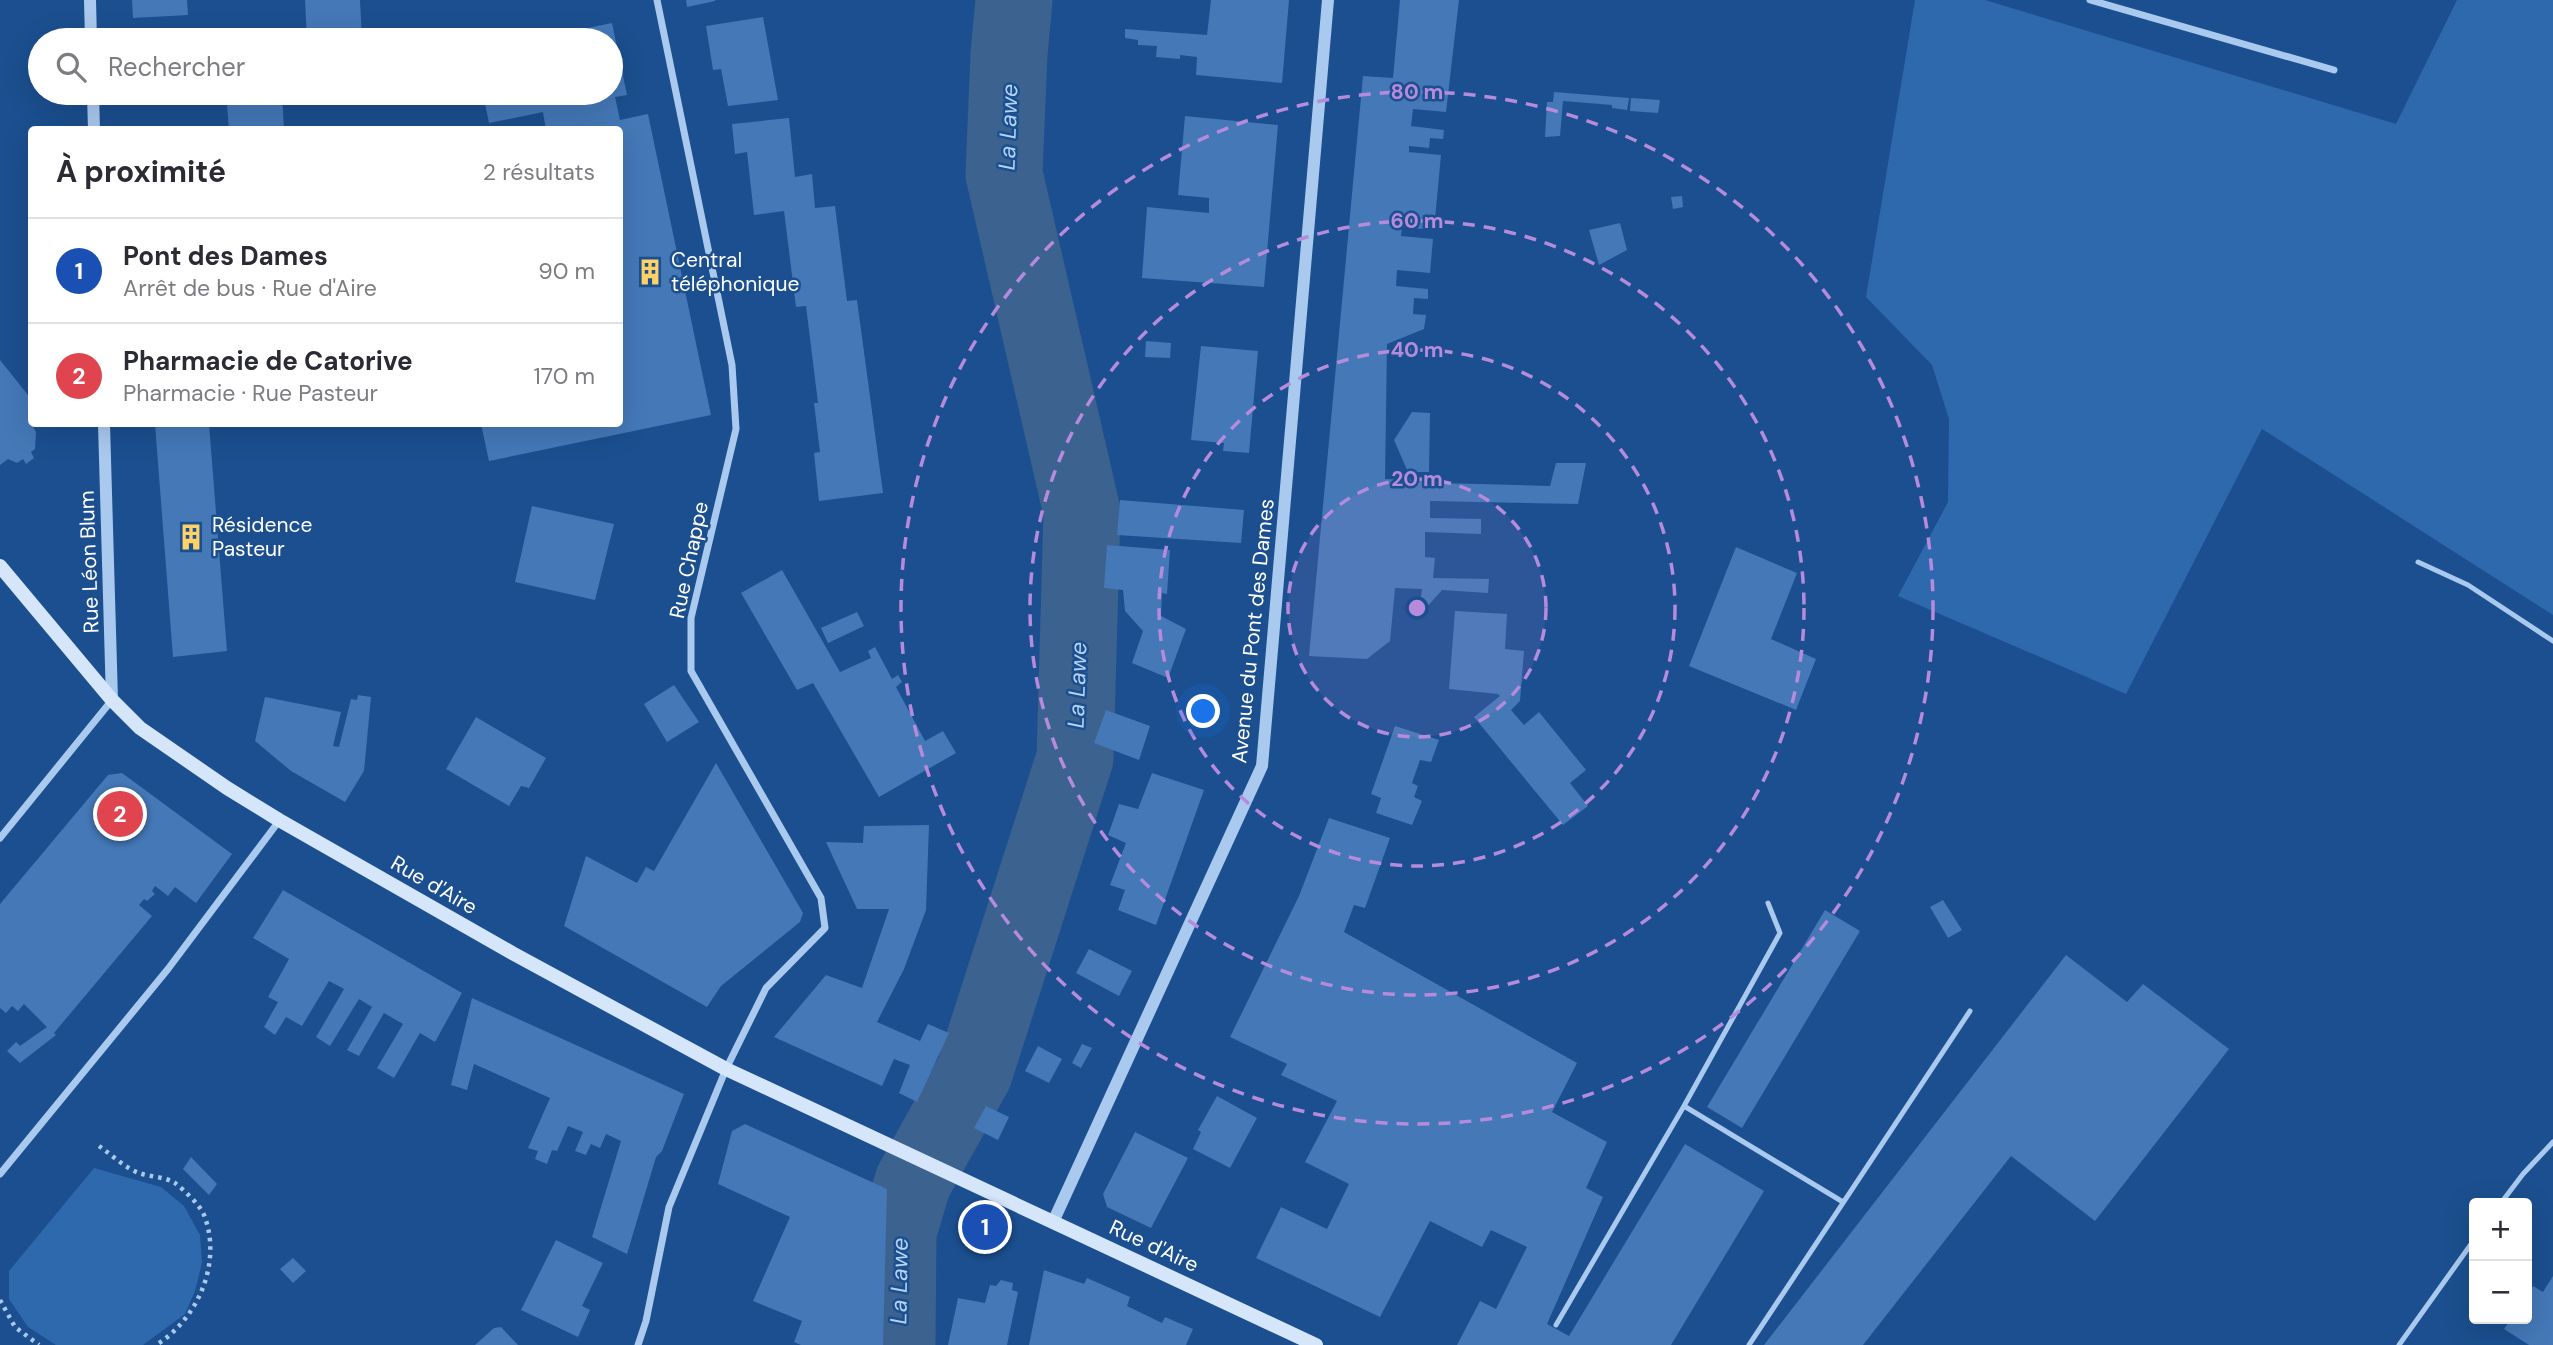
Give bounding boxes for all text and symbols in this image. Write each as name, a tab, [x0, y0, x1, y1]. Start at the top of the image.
search box	[28, 28, 623, 105]
icon: search	[52, 48, 90, 86]
text: Rechercher	[108, 50, 245, 84]
text: 80 m	[1391, 78, 1443, 106]
water label: La Lawe	[991, 83, 1025, 171]
text: À proximité	[56, 152, 226, 191]
text: 2 résultats	[483, 157, 595, 187]
text: 60 m	[1391, 207, 1443, 235]
text: Pont des Dames	[123, 239, 328, 273]
place label: Central téléphonique	[671, 246, 799, 298]
text: 1	[75, 256, 83, 286]
text: 90 m	[538, 256, 595, 286]
building icon: Central téléphonique	[635, 257, 665, 287]
text: Arrêt de bus · Rue d'Aire	[123, 273, 377, 303]
text: 40 m	[1390, 336, 1444, 364]
text: Pharmacie de Catorive	[123, 344, 413, 378]
text: 2	[72, 361, 86, 391]
text: 170 m	[534, 361, 595, 391]
text: Pharmacie · Rue Pasteur	[123, 378, 378, 408]
text: 20 m	[1391, 465, 1443, 493]
street label: Rue Léon Blum	[73, 490, 105, 634]
street label: Avenue du Pont des Dames	[1225, 497, 1281, 765]
street label: Rue Chappe	[663, 499, 715, 621]
place label: Résidence Pasteur	[212, 511, 313, 563]
building icon: Résidence Pasteur	[176, 522, 206, 552]
centre of rings	[1405, 596, 1429, 620]
water label: La Lawe	[1060, 641, 1094, 729]
your location	[1186, 694, 1220, 728]
pin: 2	[97, 788, 143, 840]
street label: Rue d'Aire	[386, 849, 482, 921]
map controls	[2469, 1198, 2532, 1324]
button: +	[2469, 1198, 2532, 1261]
pin: 1	[962, 1201, 1008, 1253]
street label: Rue d'Aire	[1105, 1213, 1203, 1279]
water label: La Lawe	[883, 1237, 915, 1325]
button: −	[2469, 1261, 2532, 1324]

